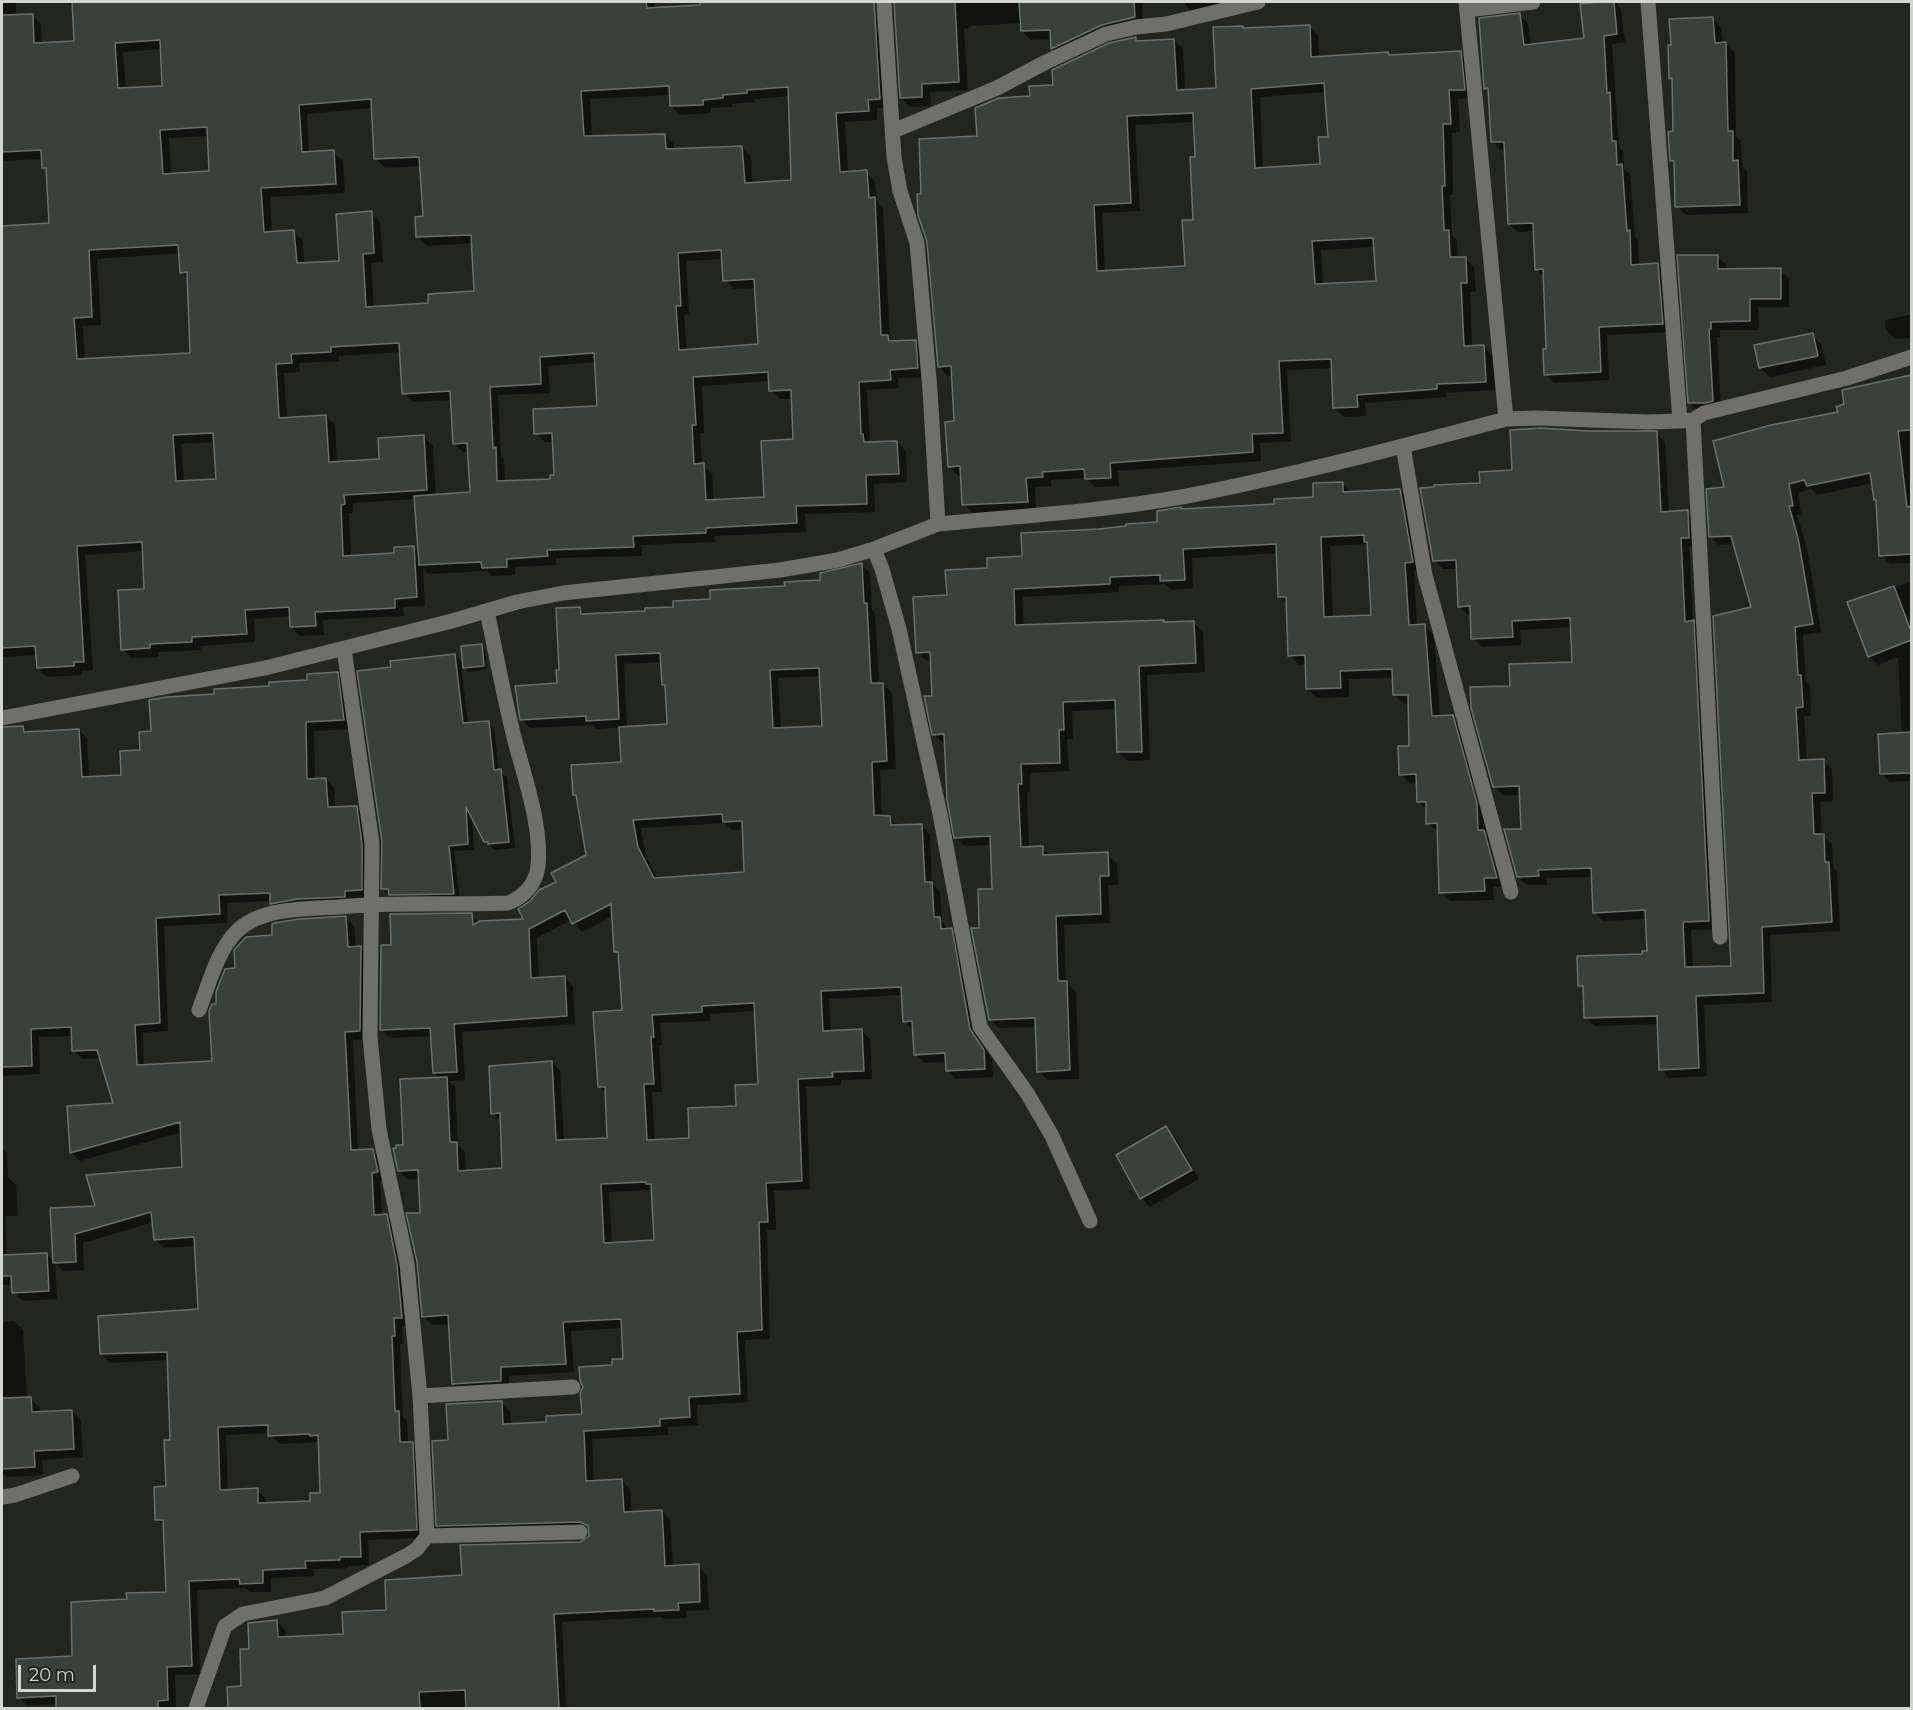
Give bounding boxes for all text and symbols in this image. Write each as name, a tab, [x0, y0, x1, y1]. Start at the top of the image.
scale bar	[21, 1653, 99, 1691]
text: 20 m	[29, 1664, 75, 1686]

